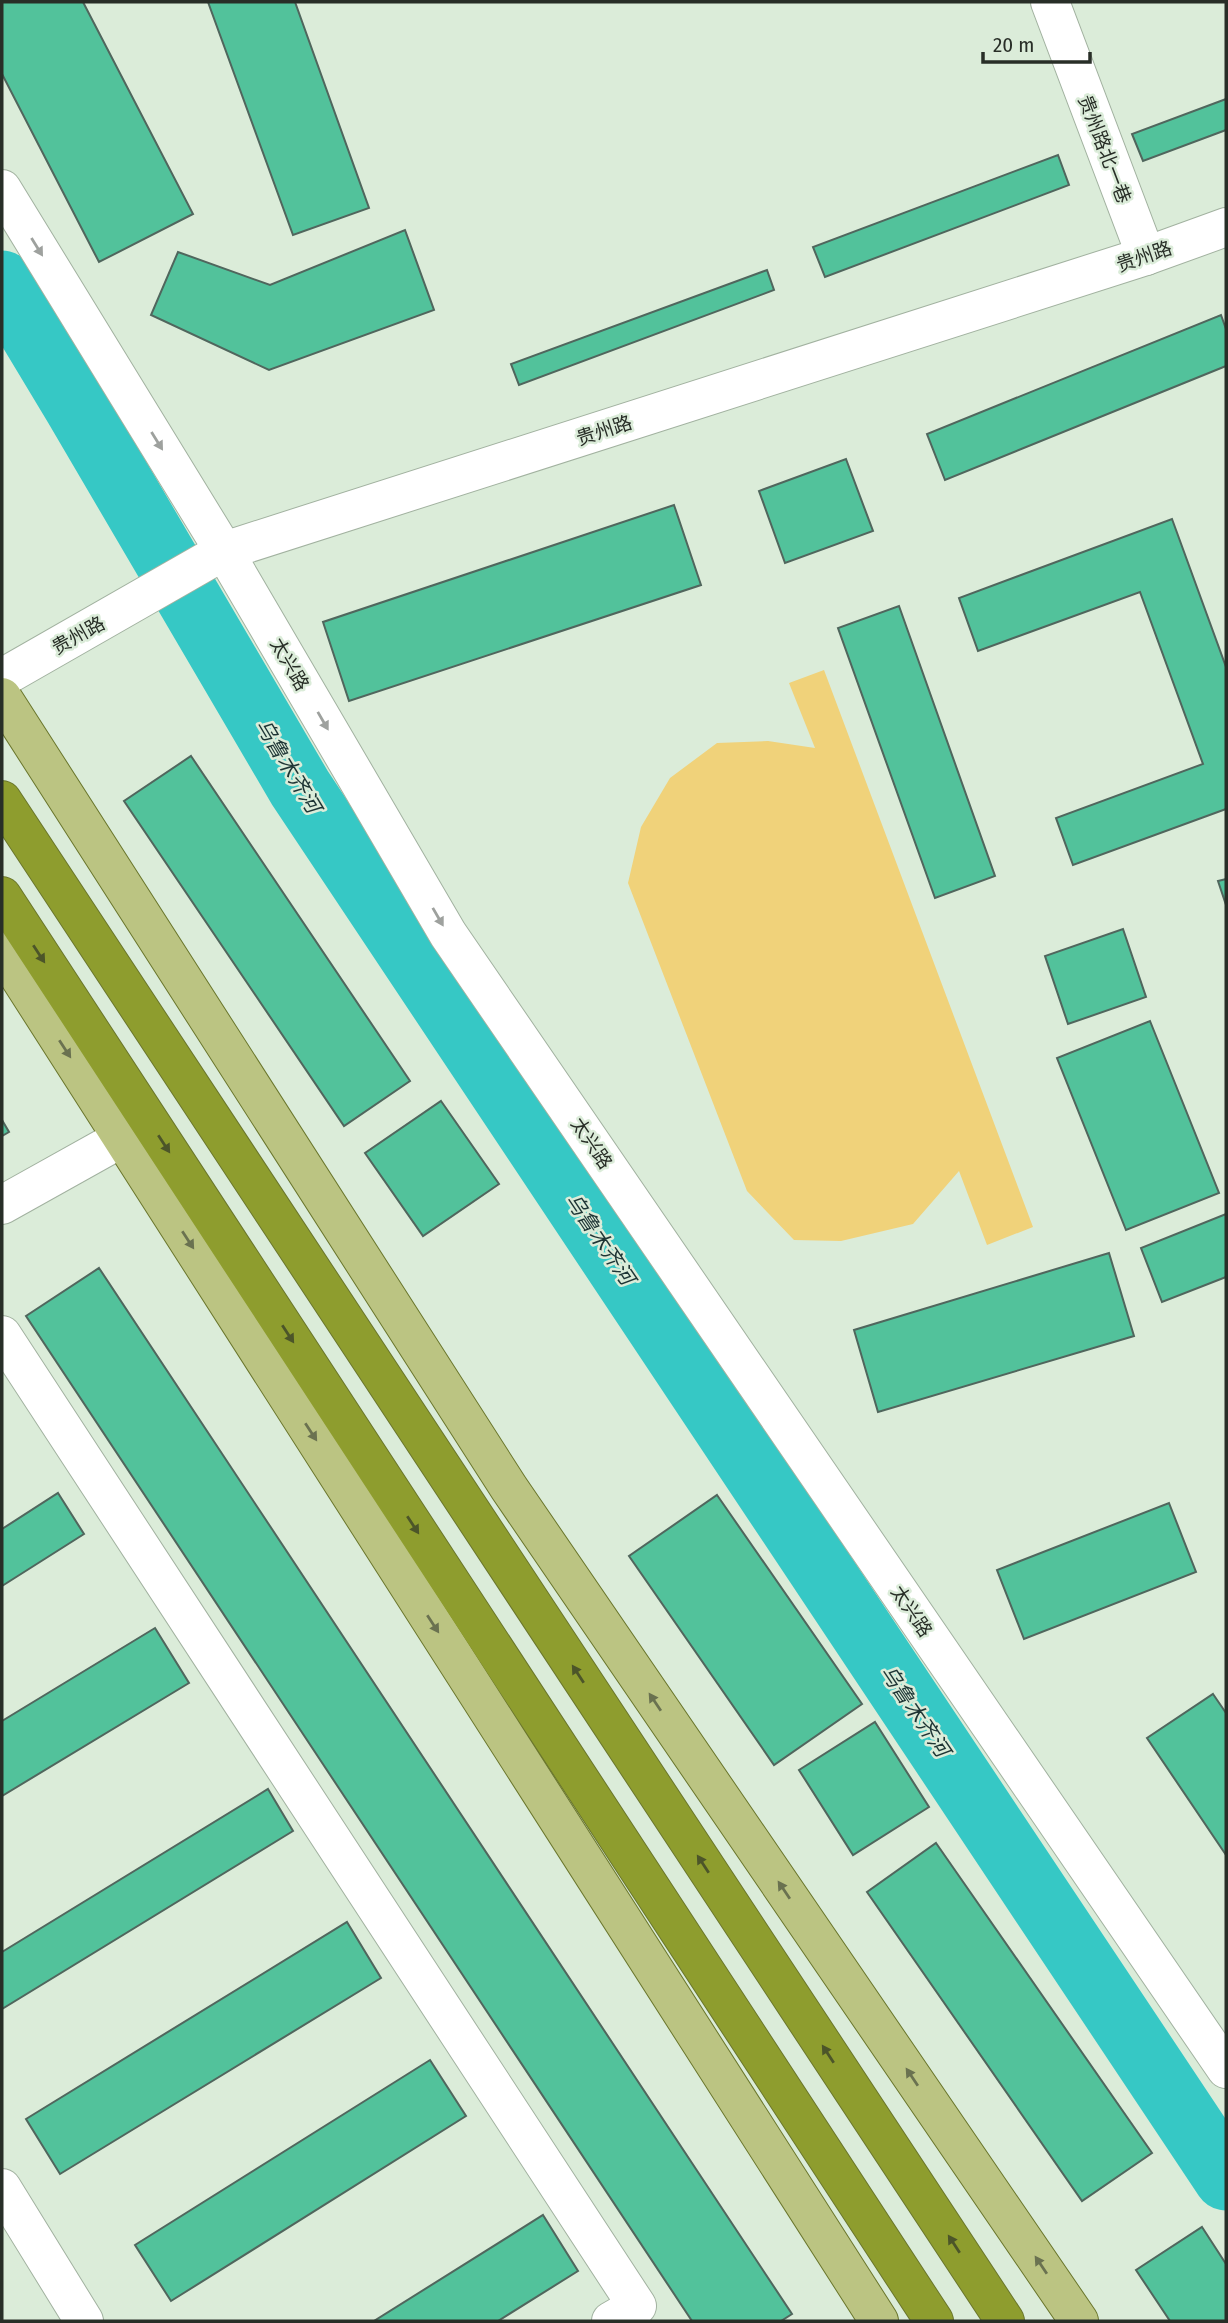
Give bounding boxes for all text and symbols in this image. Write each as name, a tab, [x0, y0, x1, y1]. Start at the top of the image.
scale bar	[983, 21, 1090, 65]
text: 20 m	[993, 32, 1034, 58]
street label: 贵州路北一巷	[1073, 92, 1136, 207]
street label: 贵州路	[1113, 236, 1175, 277]
one-way arrow	[31, 238, 44, 257]
street label: 贵州路	[573, 411, 635, 450]
one-way arrow	[150, 432, 163, 451]
street label: 贵州路	[48, 612, 109, 659]
street label: 太兴路	[265, 634, 314, 695]
one-way arrow	[317, 711, 330, 730]
water label: 乌鲁木齐河	[250, 714, 328, 821]
one-way arrow	[432, 907, 444, 927]
one-way arrow	[32, 944, 45, 963]
one-way arrow	[59, 1039, 72, 1058]
street label: 太兴路	[566, 1113, 617, 1173]
one-way arrow	[157, 1134, 170, 1154]
water label: 乌鲁木齐河	[560, 1188, 642, 1293]
one-way arrow	[181, 1231, 194, 1250]
one-way arrow	[282, 1325, 295, 1344]
one-way arrow	[304, 1422, 317, 1442]
one-way arrow	[406, 1515, 419, 1534]
street label: 太兴路	[886, 1581, 937, 1641]
one-way arrow	[427, 1614, 440, 1633]
water label: 乌鲁木齐河	[875, 1660, 957, 1765]
one-way arrow	[571, 1665, 585, 1683]
one-way arrow	[648, 1693, 662, 1711]
one-way arrow	[696, 1855, 710, 1873]
one-way arrow	[778, 1880, 791, 1899]
one-way arrow	[822, 2044, 835, 2064]
one-way arrow	[905, 2068, 919, 2086]
one-way arrow	[947, 2234, 960, 2254]
one-way arrow	[1034, 2256, 1048, 2274]

